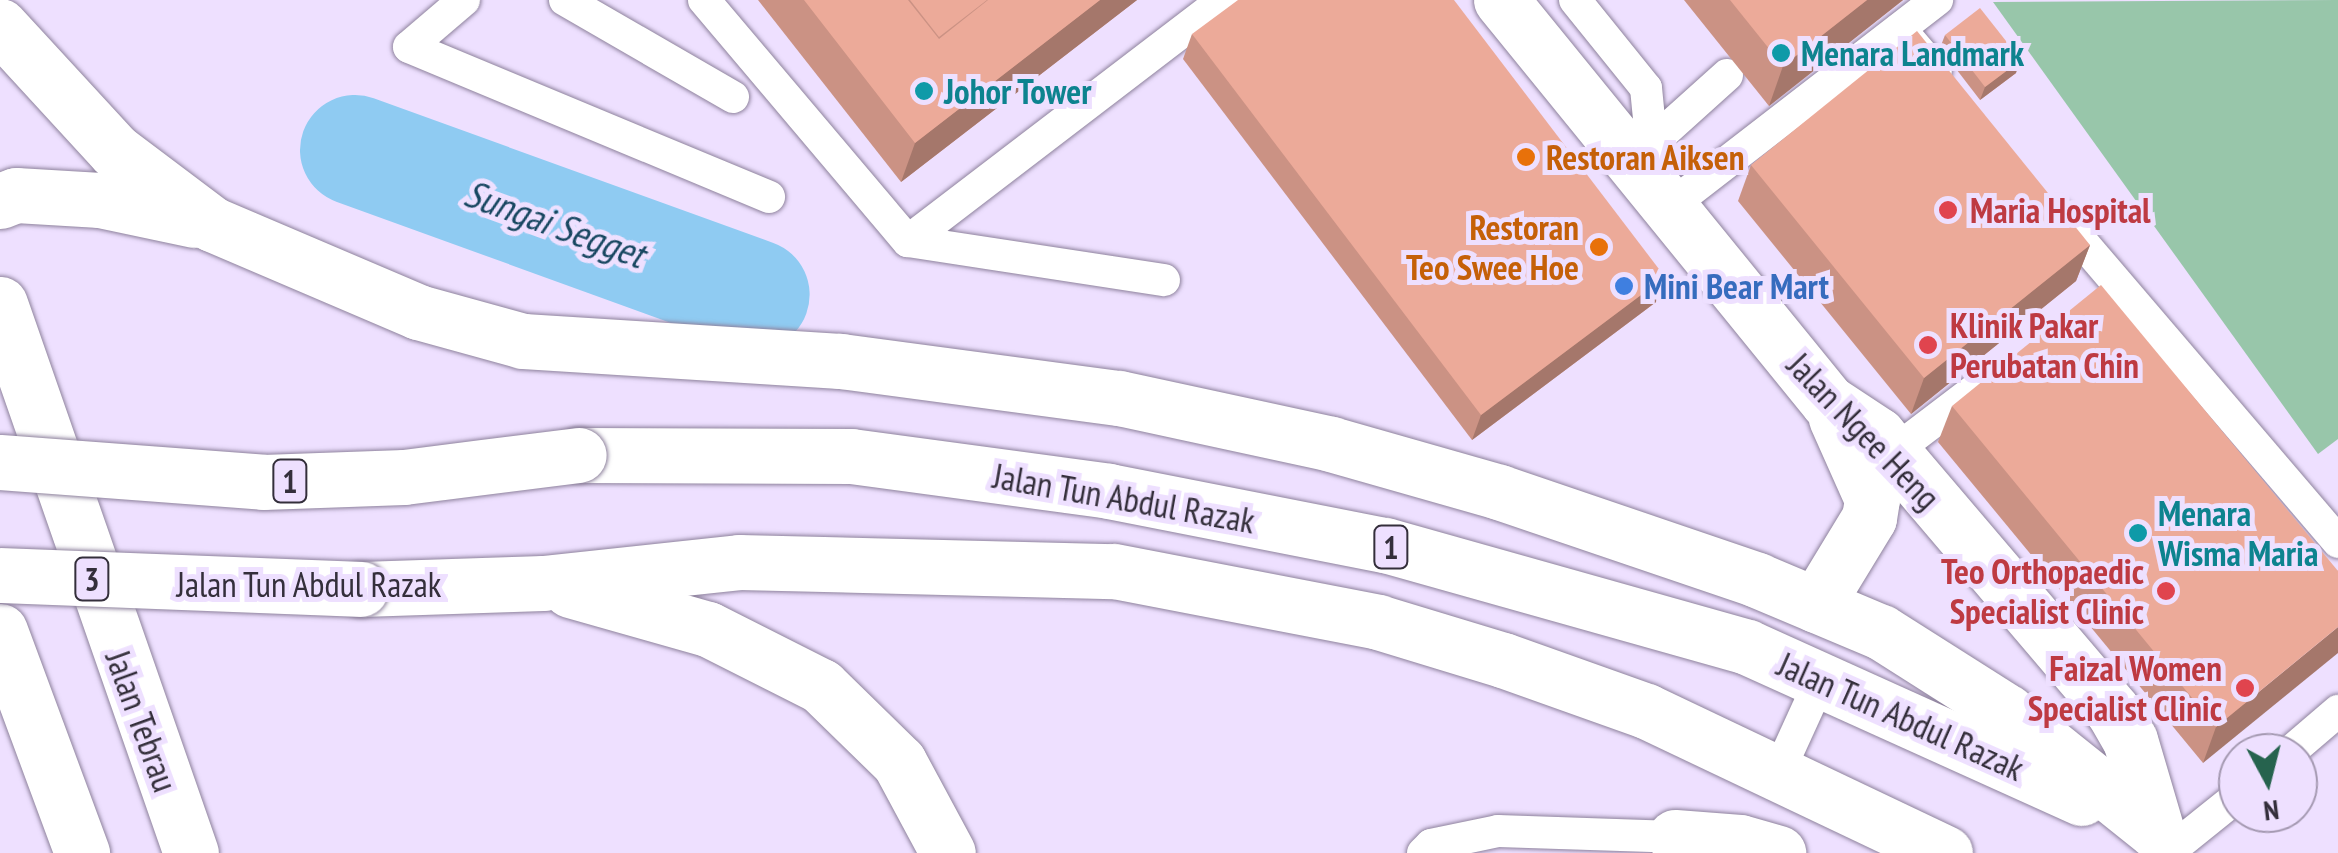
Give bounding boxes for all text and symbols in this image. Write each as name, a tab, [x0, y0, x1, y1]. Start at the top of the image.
place label: Menara Landmark	[1801, 32, 2024, 74]
marker: Menara Landmark	[1770, 42, 1792, 64]
place label: Johor Tower	[944, 70, 1093, 112]
marker: Johor Tower	[913, 80, 935, 102]
place label: Restoran Aiksen	[1546, 136, 1746, 178]
marker: Restoran Aiksen	[1515, 146, 1537, 168]
water label: Sungai Segget	[459, 169, 651, 277]
place label: Maria Hospital	[1970, 189, 2151, 231]
marker: Maria Hospital	[1935, 197, 1961, 223]
place label: Restoran Teo Swee Hoe	[1406, 206, 1579, 288]
marker: Restoran Teo Swee Hoe	[1588, 236, 1610, 258]
place label: Mini Bear Mart	[1644, 265, 1829, 307]
marker: Mini Bear Mart	[1613, 275, 1635, 297]
place label: Klinik Pakar Perubatan Chin	[1950, 304, 2139, 386]
marker: Klinik Pakar Perubatan Chin	[1915, 332, 1941, 358]
street label: Jalan Ngee Heng	[1779, 344, 1949, 518]
road number: 1	[270, 454, 310, 508]
street label: Jalan Tun Abdul Razak	[989, 454, 1259, 542]
place label: Menara Wisma Maria	[2158, 492, 2318, 574]
road number: 1	[1371, 520, 1411, 574]
marker: Menara Wisma Maria	[2127, 522, 2149, 544]
place label: Teo Orthopaedic Specialist Clinic	[1941, 550, 2144, 632]
road number: 3	[72, 552, 112, 606]
street label: Jalan Tun Abdul Razak	[176, 563, 442, 605]
marker: Teo Orthopaedic Specialist Clinic	[2153, 578, 2179, 604]
street label: Jalan Tun Abdul Razak	[1771, 643, 2031, 789]
street label: Jalan Tebrau	[97, 644, 187, 798]
place label: Faizal Women Specialist Clinic	[2027, 647, 2222, 729]
marker: Faizal Women Specialist Clinic	[2232, 675, 2258, 701]
north arrow	[2218, 733, 2318, 833]
text: N	[2262, 792, 2281, 831]

